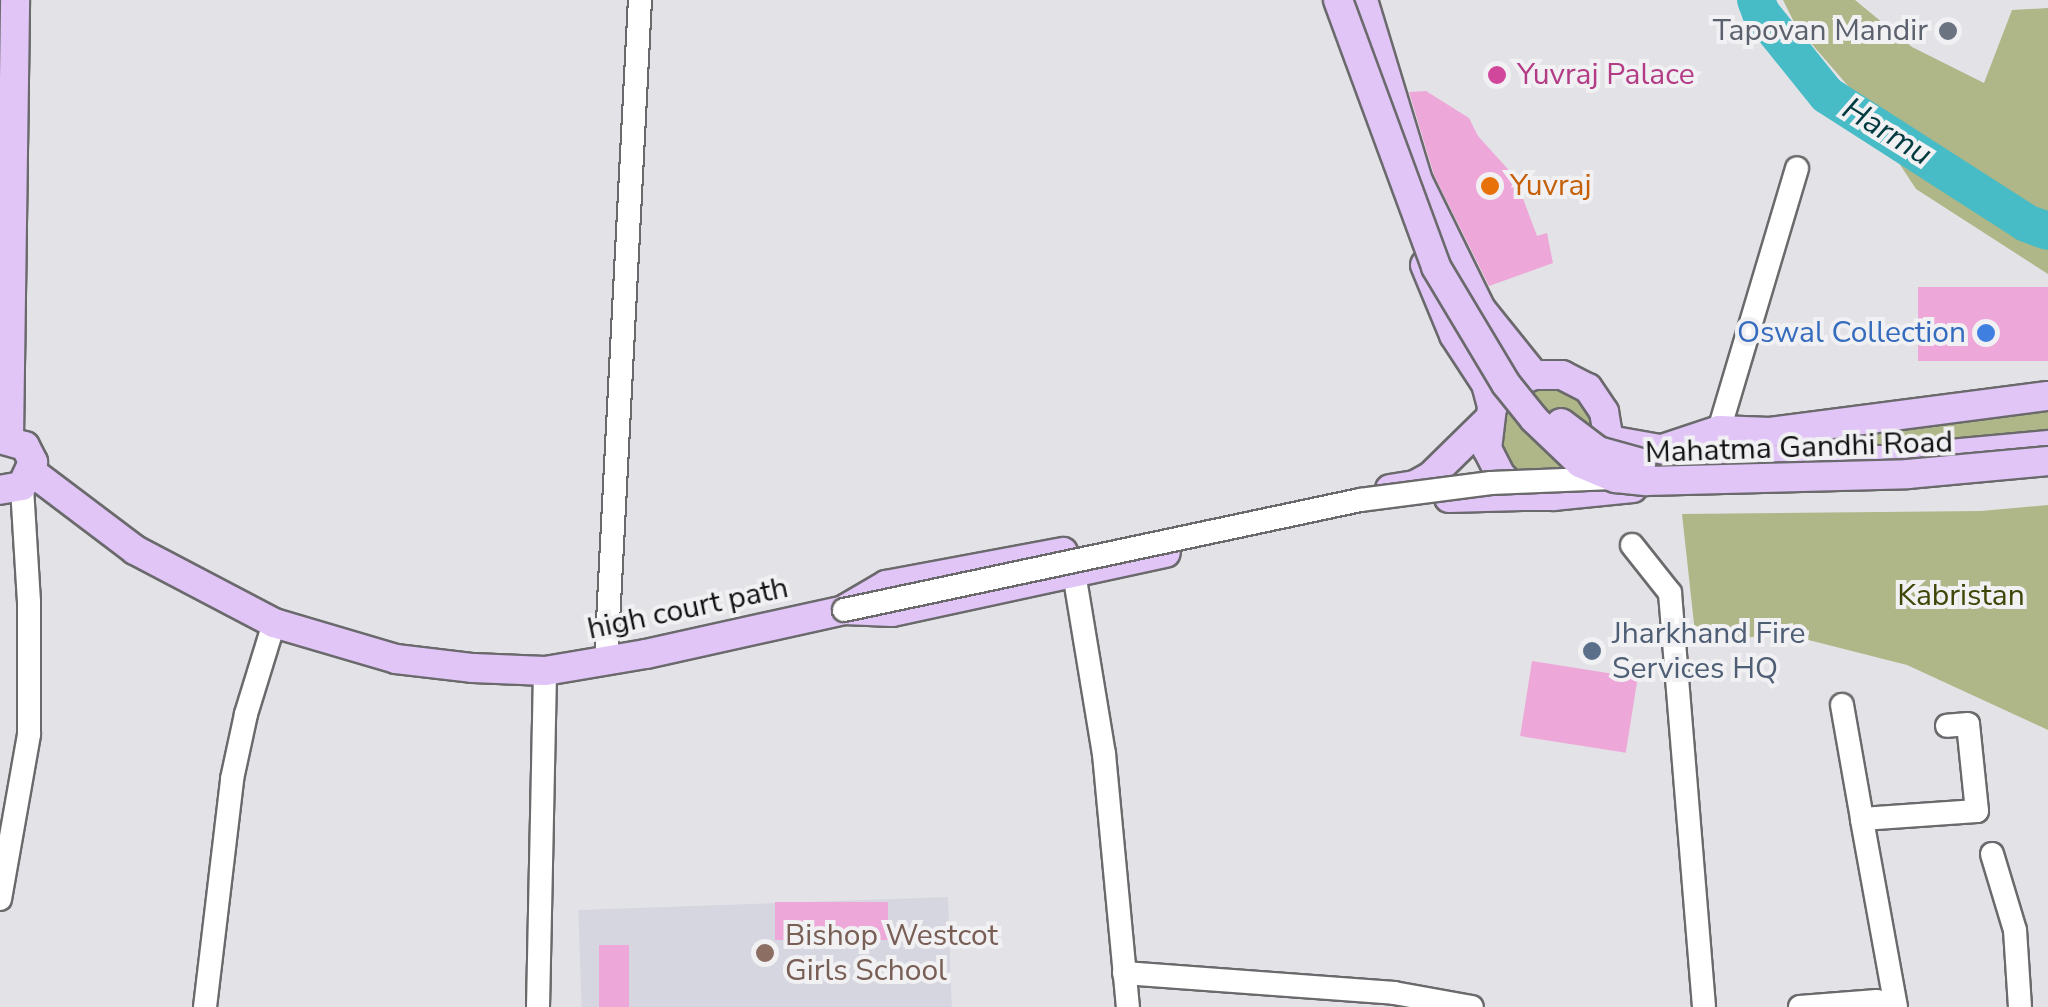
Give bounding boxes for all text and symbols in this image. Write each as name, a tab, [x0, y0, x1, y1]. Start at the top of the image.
place label: Tapovan Mandir	[1713, 13, 1928, 49]
marker: Tapovan Mandir	[1937, 20, 1959, 42]
place label: Yuvraj Palace	[1517, 57, 1695, 93]
marker: Yuvraj Palace	[1486, 64, 1508, 86]
water label: Harmu	[1835, 90, 1939, 174]
place label: Yuvraj	[1510, 168, 1592, 204]
marker: Yuvraj	[1479, 175, 1501, 197]
place label: Oswal Collection	[1737, 315, 1966, 351]
marker: Oswal Collection	[1975, 322, 1997, 344]
street label: Mahatma Gandhi Road	[1644, 425, 1954, 471]
street label: high court path	[584, 570, 792, 648]
park label: Kabristan	[1897, 578, 2025, 614]
place label: Jharkhand Fire Services HQ	[1612, 616, 1805, 686]
marker: Jharkhand Fire Services HQ	[1581, 640, 1603, 662]
place label: Bishop Westcot Girls School	[785, 918, 998, 988]
marker: Bishop Westcot Girls School	[754, 942, 776, 964]

